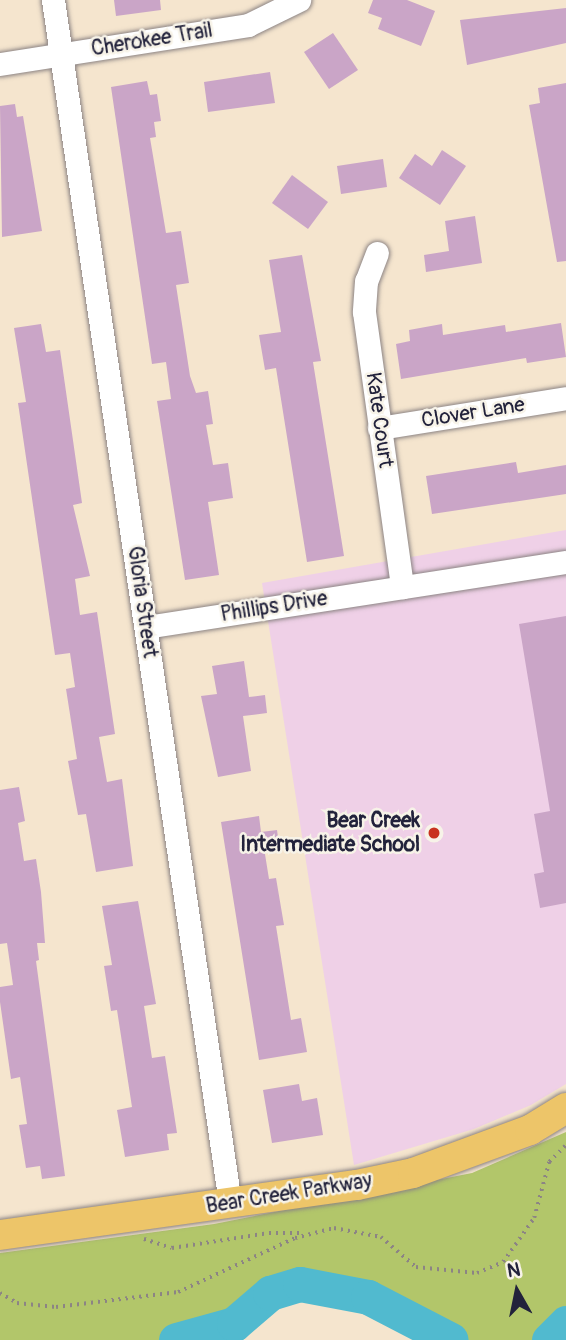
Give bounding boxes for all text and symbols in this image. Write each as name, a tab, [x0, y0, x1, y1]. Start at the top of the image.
street label: Cherokee Trail	[90, 18, 214, 62]
street label: Kate Court	[360, 371, 398, 469]
street label: Clover Lane	[420, 392, 526, 434]
street label: Gloria Street	[122, 545, 162, 659]
street label: Phillips Drive	[219, 586, 329, 628]
place label: Bear Creek Intermediate School	[240, 808, 420, 858]
marker: Bear Creek Intermediate School	[426, 825, 442, 841]
street label: Bear Creek Parkway	[204, 1168, 374, 1220]
north arrow	[482, 1256, 552, 1326]
text: N	[505, 1257, 522, 1283]

